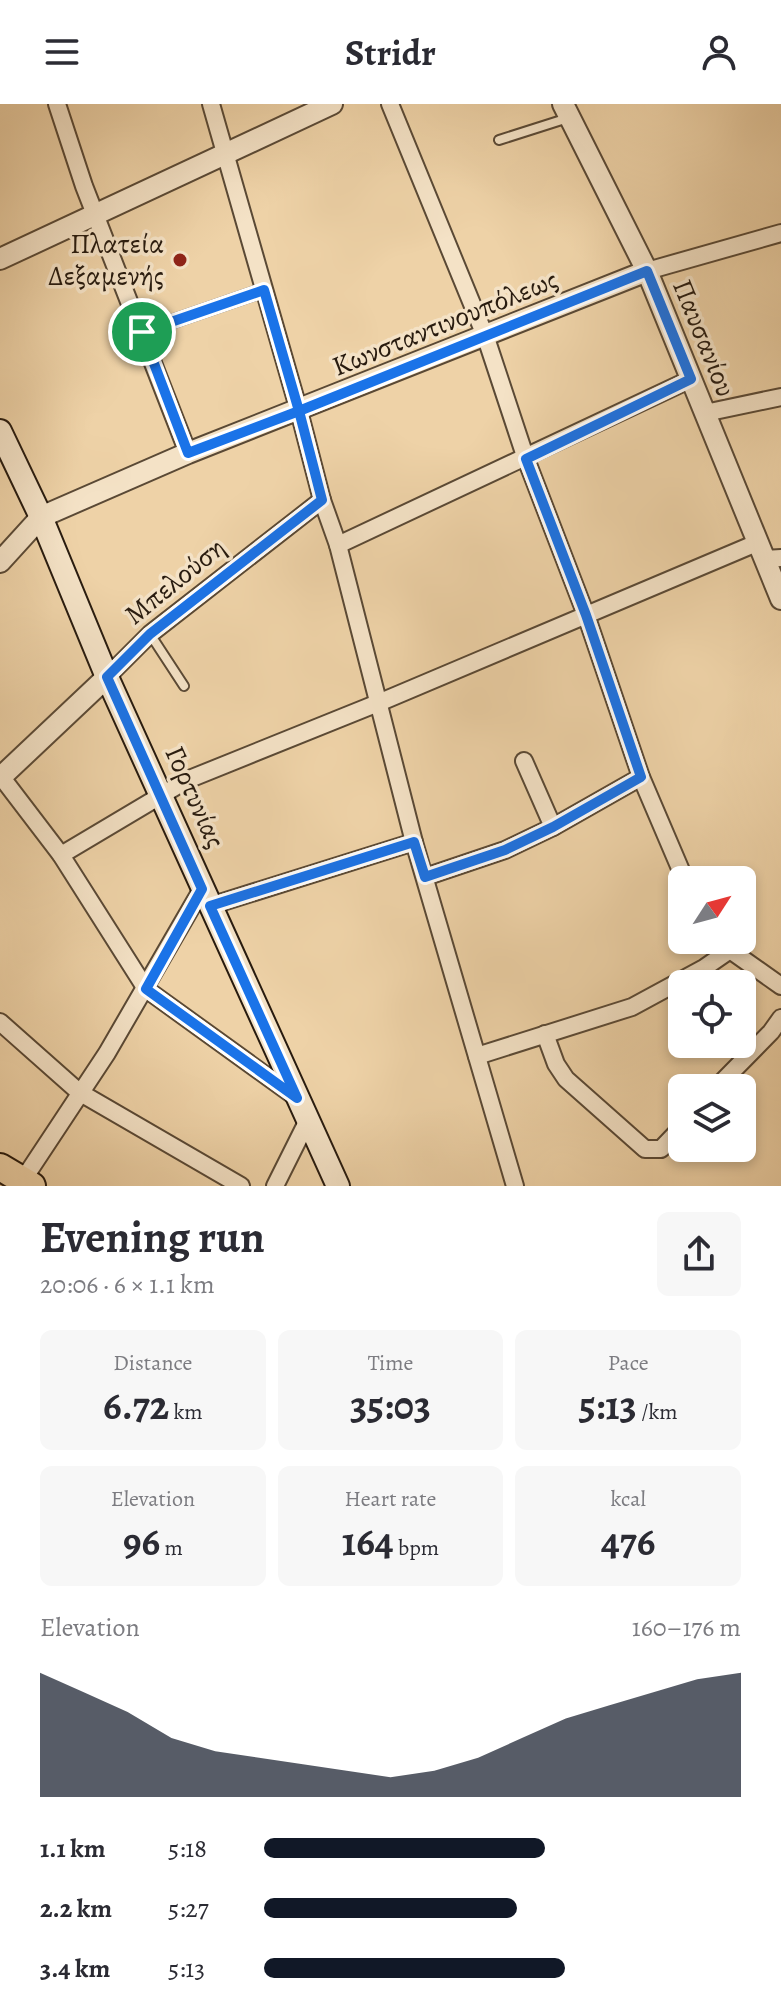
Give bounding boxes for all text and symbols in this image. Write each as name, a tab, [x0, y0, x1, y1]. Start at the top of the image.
text: Stridr	[345, 28, 436, 77]
icon: menu	[40, 30, 84, 74]
icon: person	[697, 30, 741, 74]
place label: Πλατεία Δεξαμενής	[48, 225, 164, 295]
marker: Πλατεία Δεξαμενής	[171, 251, 189, 269]
street label: Κωνσταντινουπόλεως	[327, 260, 563, 386]
street label: Παυσανίου	[663, 274, 745, 402]
pin	[108, 298, 176, 366]
icon: arrive	[120, 310, 164, 354]
street label: Μπελούση	[117, 529, 233, 633]
street label: Γορτυνίας	[156, 740, 234, 854]
north arrow	[668, 866, 756, 954]
map controls	[668, 866, 756, 1162]
button: locate	[668, 970, 756, 1058]
button: layers	[668, 1074, 756, 1162]
text: Evening run	[40, 1207, 265, 1267]
button: share	[657, 1212, 741, 1296]
text: 20:06 · 6 × 1.1 km	[40, 1267, 215, 1302]
text: Distance	[113, 1348, 192, 1378]
text: Time	[368, 1348, 413, 1378]
text: Pace	[608, 1348, 649, 1378]
text: 6.72	[103, 1378, 169, 1433]
text: 35:03	[350, 1378, 431, 1433]
text: 5:13	[579, 1378, 637, 1433]
text: km	[169, 1397, 203, 1427]
text: /km	[637, 1397, 678, 1427]
text: Elevation	[111, 1484, 195, 1514]
text: Heart rate	[345, 1484, 436, 1514]
text: kcal	[611, 1484, 646, 1514]
text: 96	[123, 1514, 160, 1569]
text: 164	[342, 1514, 394, 1569]
text: 476	[601, 1514, 655, 1569]
text: m	[160, 1533, 183, 1563]
text: bpm	[394, 1533, 439, 1563]
text: Elevation	[40, 1610, 140, 1645]
text: 160–176 m	[632, 1610, 741, 1645]
text: 1.1 km	[40, 1831, 106, 1866]
text: 5:18	[168, 1831, 207, 1866]
text: 2.2 km	[40, 1891, 112, 1926]
text: 5:27	[168, 1891, 209, 1926]
text: 3.4 km	[40, 1951, 110, 1986]
text: 5:13	[168, 1951, 205, 1986]

